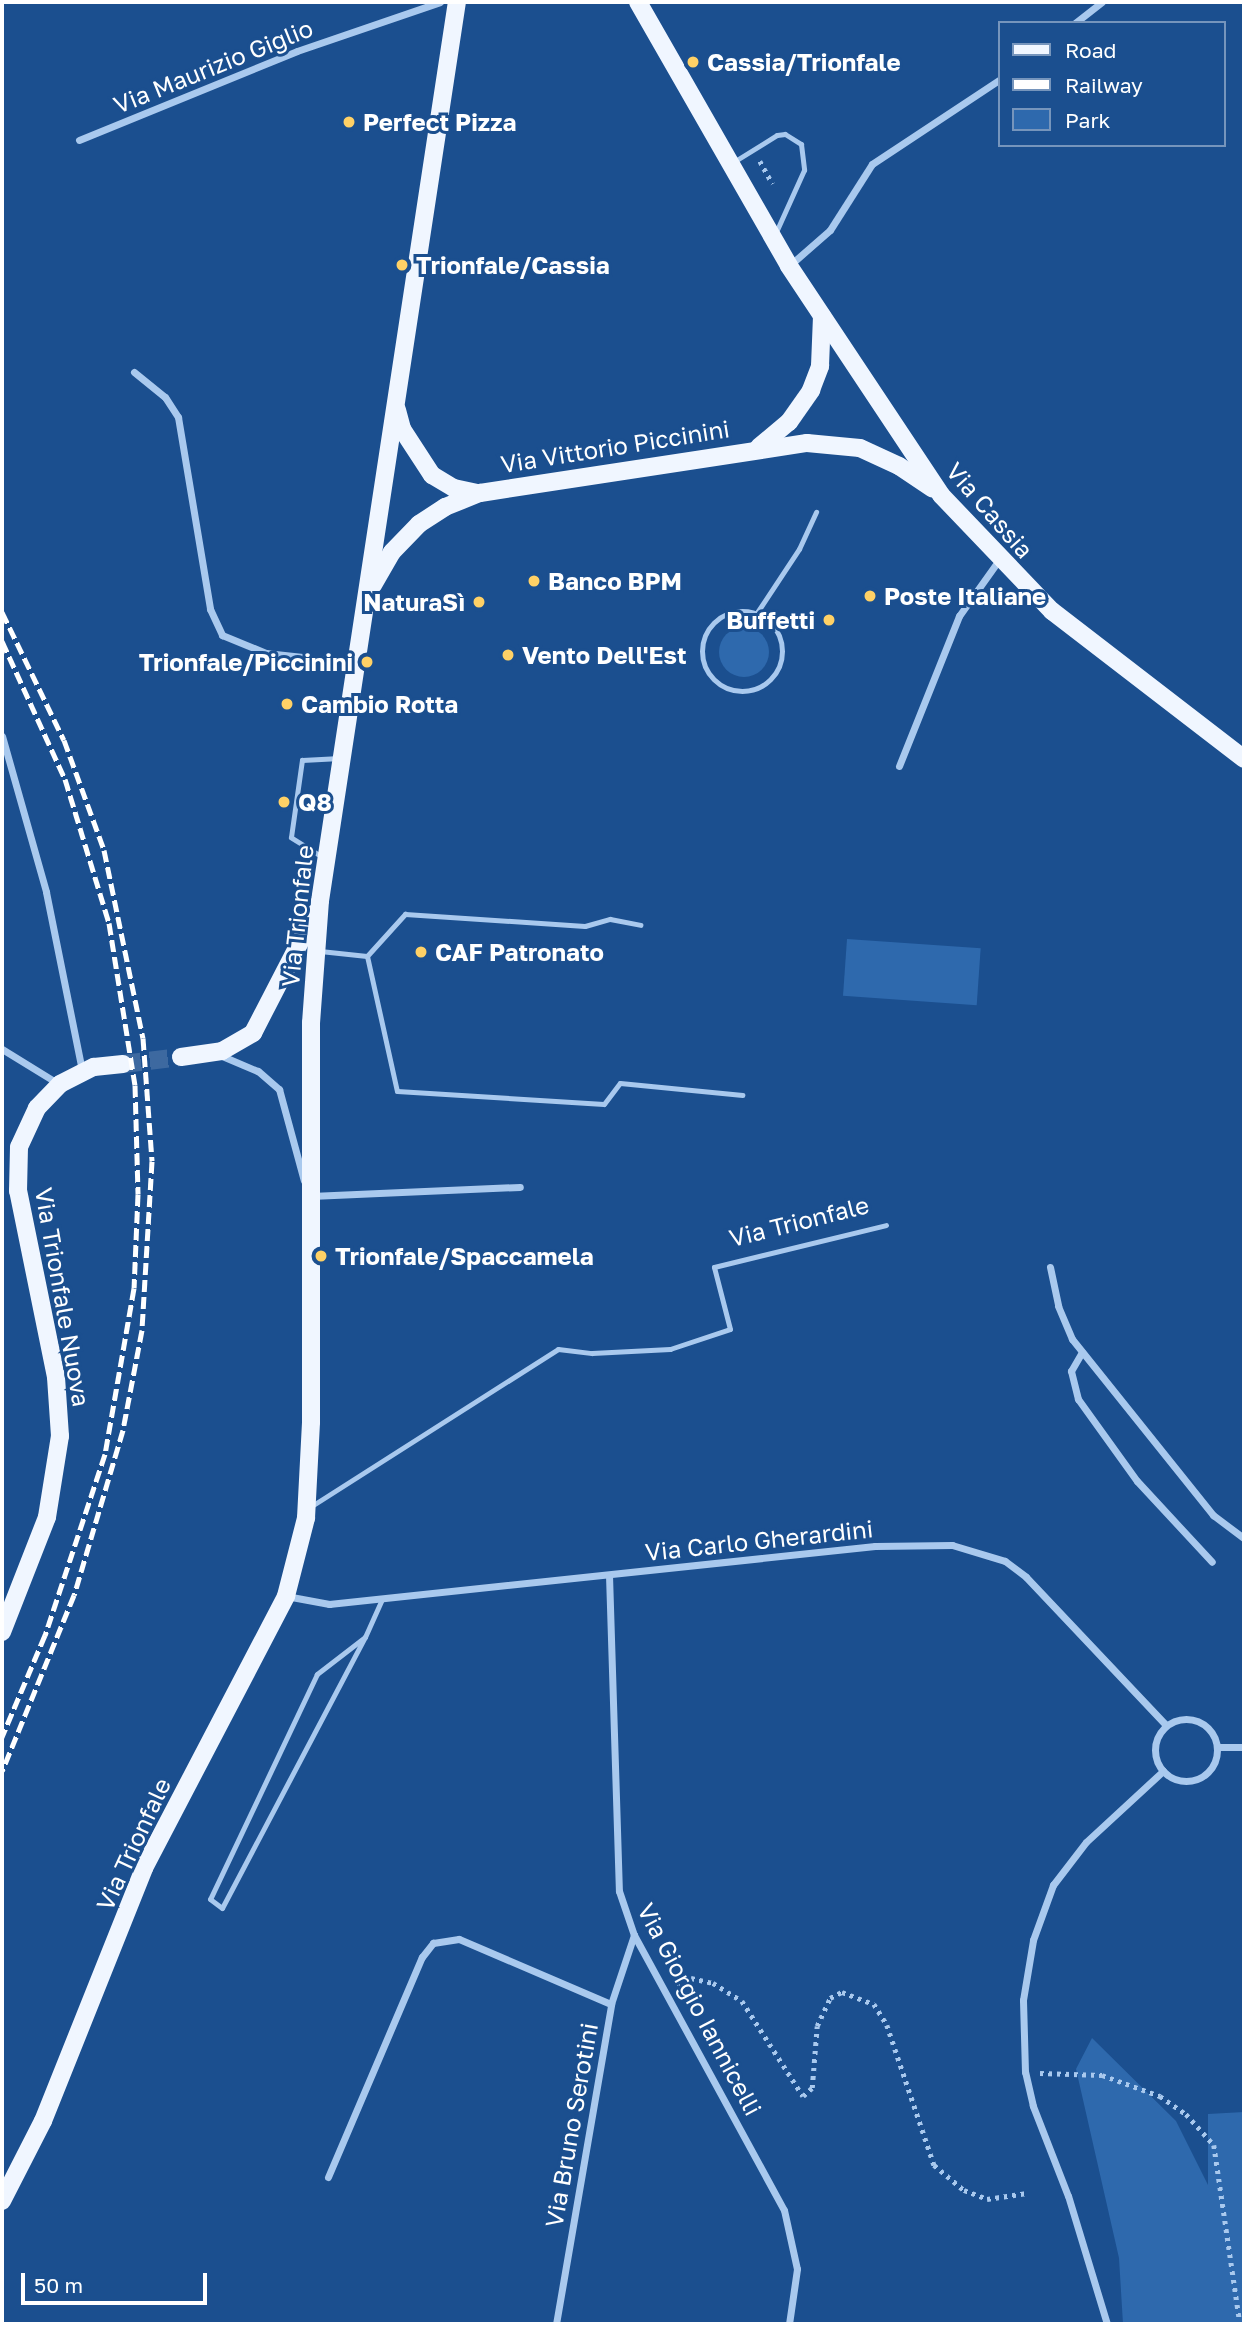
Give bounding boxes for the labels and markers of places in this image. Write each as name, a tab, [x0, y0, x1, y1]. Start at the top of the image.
place label: Cassia/Trionfale	[707, 48, 901, 76]
marker: Cassia/Trionfale	[685, 54, 701, 70]
place label: Perfect Pizza	[363, 108, 516, 136]
marker: Perfect Pizza	[341, 114, 357, 130]
place label: Trionfale/Cassia	[416, 251, 610, 279]
marker: Trionfale/Cassia	[394, 257, 410, 273]
place label: Banco BPM	[548, 567, 682, 595]
marker: Banco BPM	[526, 573, 542, 589]
place label: Poste Italiane	[884, 582, 1046, 610]
place label: NaturaSì	[363, 588, 465, 616]
marker: Poste Italiane	[862, 588, 878, 604]
marker: NaturaSì	[471, 594, 487, 610]
place label: Buffetti	[726, 606, 815, 634]
marker: Buffetti	[821, 612, 837, 628]
place label: Vento Dell'Est	[522, 641, 687, 669]
marker: Vento Dell'Est	[500, 647, 516, 663]
place label: Trionfale/Piccinini	[139, 648, 353, 676]
marker: Trionfale/Piccinini	[359, 654, 375, 670]
place label: Cambio Rotta	[301, 690, 458, 718]
marker: Cambio Rotta	[279, 696, 295, 712]
place label: Q8	[298, 788, 332, 816]
marker: Q8	[276, 794, 292, 810]
place label: CAF Patronato	[435, 938, 604, 966]
marker: CAF Patronato	[413, 944, 429, 960]
place label: Trionfale/Spaccamela	[335, 1242, 594, 1270]
marker: Trionfale/Spaccamela	[313, 1248, 329, 1264]

